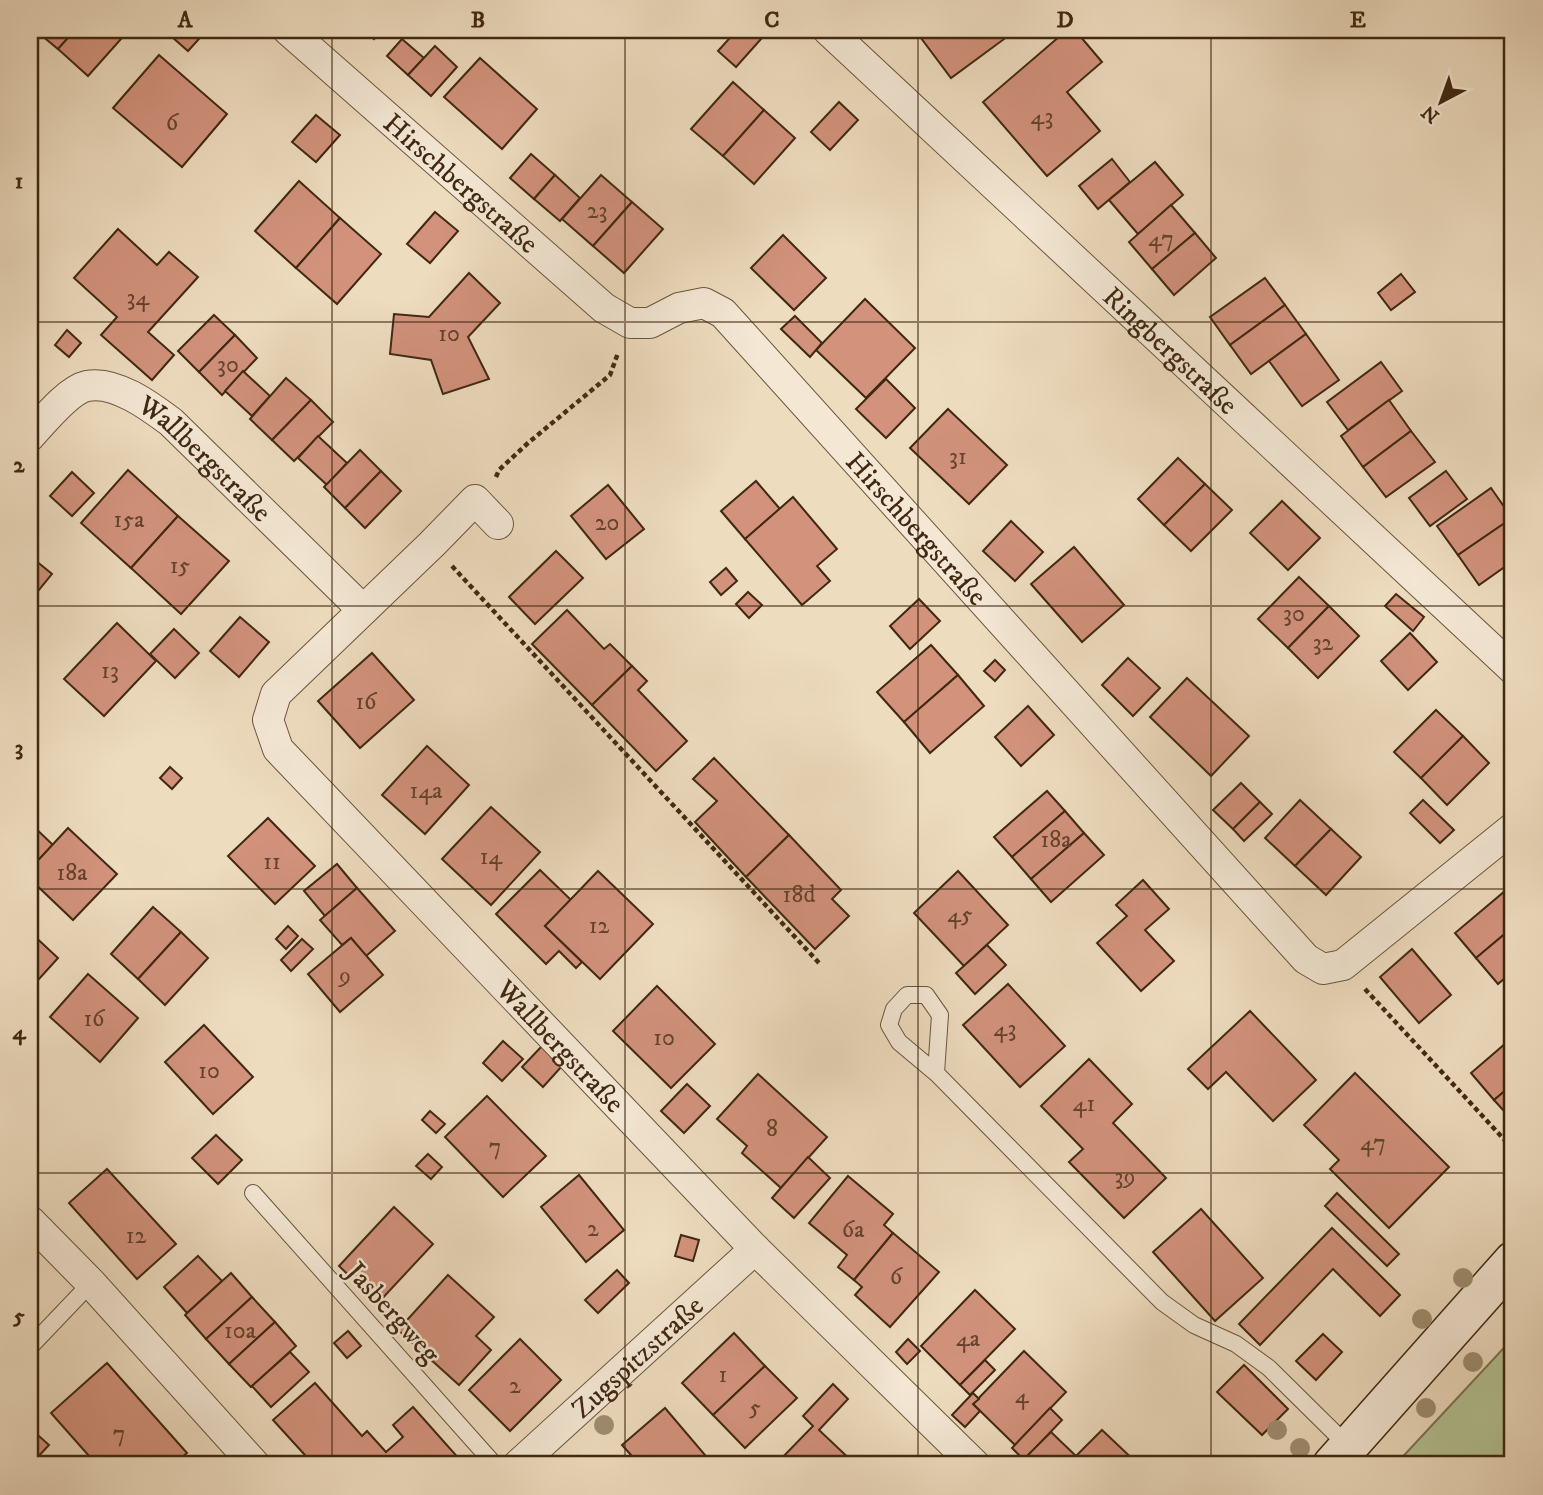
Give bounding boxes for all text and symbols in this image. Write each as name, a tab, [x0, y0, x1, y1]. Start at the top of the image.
text: A	[177, 6, 194, 35]
text: B	[471, 6, 485, 35]
text: C	[764, 6, 780, 35]
text: D	[1056, 6, 1074, 35]
text: E	[1350, 6, 1366, 35]
north arrow	[1406, 66, 1476, 136]
text: N	[1417, 100, 1444, 127]
house number: 43	[1031, 102, 1053, 132]
street label: Hirschbergstraße	[376, 106, 545, 261]
house number: 6	[166, 108, 180, 138]
text: 1	[15, 167, 23, 196]
house number: 23	[587, 196, 607, 226]
house number: 47	[1148, 224, 1174, 254]
street label: Ringbergstraße	[1095, 280, 1245, 423]
house number: 34	[127, 283, 151, 313]
house number: 10	[438, 319, 460, 349]
house number: 30	[217, 350, 239, 380]
street label: Wallbergstraße	[130, 388, 279, 530]
house number: 31	[949, 442, 967, 472]
street label: Hirschbergstraße	[837, 445, 994, 613]
text: 2	[13, 451, 25, 480]
house number: 15a	[114, 505, 145, 535]
house number: 20	[595, 508, 619, 538]
house number: 15	[170, 551, 190, 581]
house number: 30	[1283, 599, 1305, 629]
house number: 32	[1313, 628, 1334, 658]
house number: 13	[101, 656, 119, 686]
house number: 16	[355, 687, 378, 717]
text: 3	[15, 734, 23, 763]
house number: 14a	[410, 776, 443, 806]
house number: 18a	[1040, 825, 1072, 855]
house number: 14	[480, 842, 503, 872]
house number: 11	[263, 847, 281, 877]
house number: 18a	[56, 858, 88, 888]
house number: 18d	[783, 880, 815, 910]
house number: 45	[947, 900, 973, 930]
house number: 12	[589, 911, 610, 941]
house number: 9	[338, 961, 351, 991]
street label: Wallbergstraße	[488, 972, 631, 1120]
house number: 16	[83, 1004, 106, 1034]
house number: 43	[994, 1014, 1016, 1044]
text: 4	[12, 1018, 27, 1047]
house number: 10	[653, 1023, 675, 1053]
house number: 10	[198, 1056, 220, 1086]
house number: 41	[1073, 1089, 1095, 1119]
house number: 8	[766, 1114, 778, 1144]
house number: 47	[1360, 1128, 1386, 1158]
house number: 7	[489, 1132, 501, 1162]
house number: 39	[1115, 1162, 1135, 1192]
house number: 2	[587, 1214, 599, 1244]
house number: 6a	[842, 1215, 865, 1245]
house number: 12	[126, 1221, 147, 1251]
street label: Jasbergweg	[336, 1253, 448, 1371]
house number: 6	[890, 1262, 904, 1292]
street label: Zugspitzstraße	[565, 1289, 711, 1427]
text: 5	[12, 1302, 25, 1331]
house number: 10a	[224, 1316, 257, 1346]
house number: 4a	[956, 1324, 981, 1354]
house number: 1	[719, 1360, 727, 1390]
house number: 2	[509, 1371, 521, 1401]
house number: 4	[1015, 1381, 1030, 1411]
house number: 5	[749, 1393, 761, 1423]
house number: 7	[113, 1419, 125, 1449]

